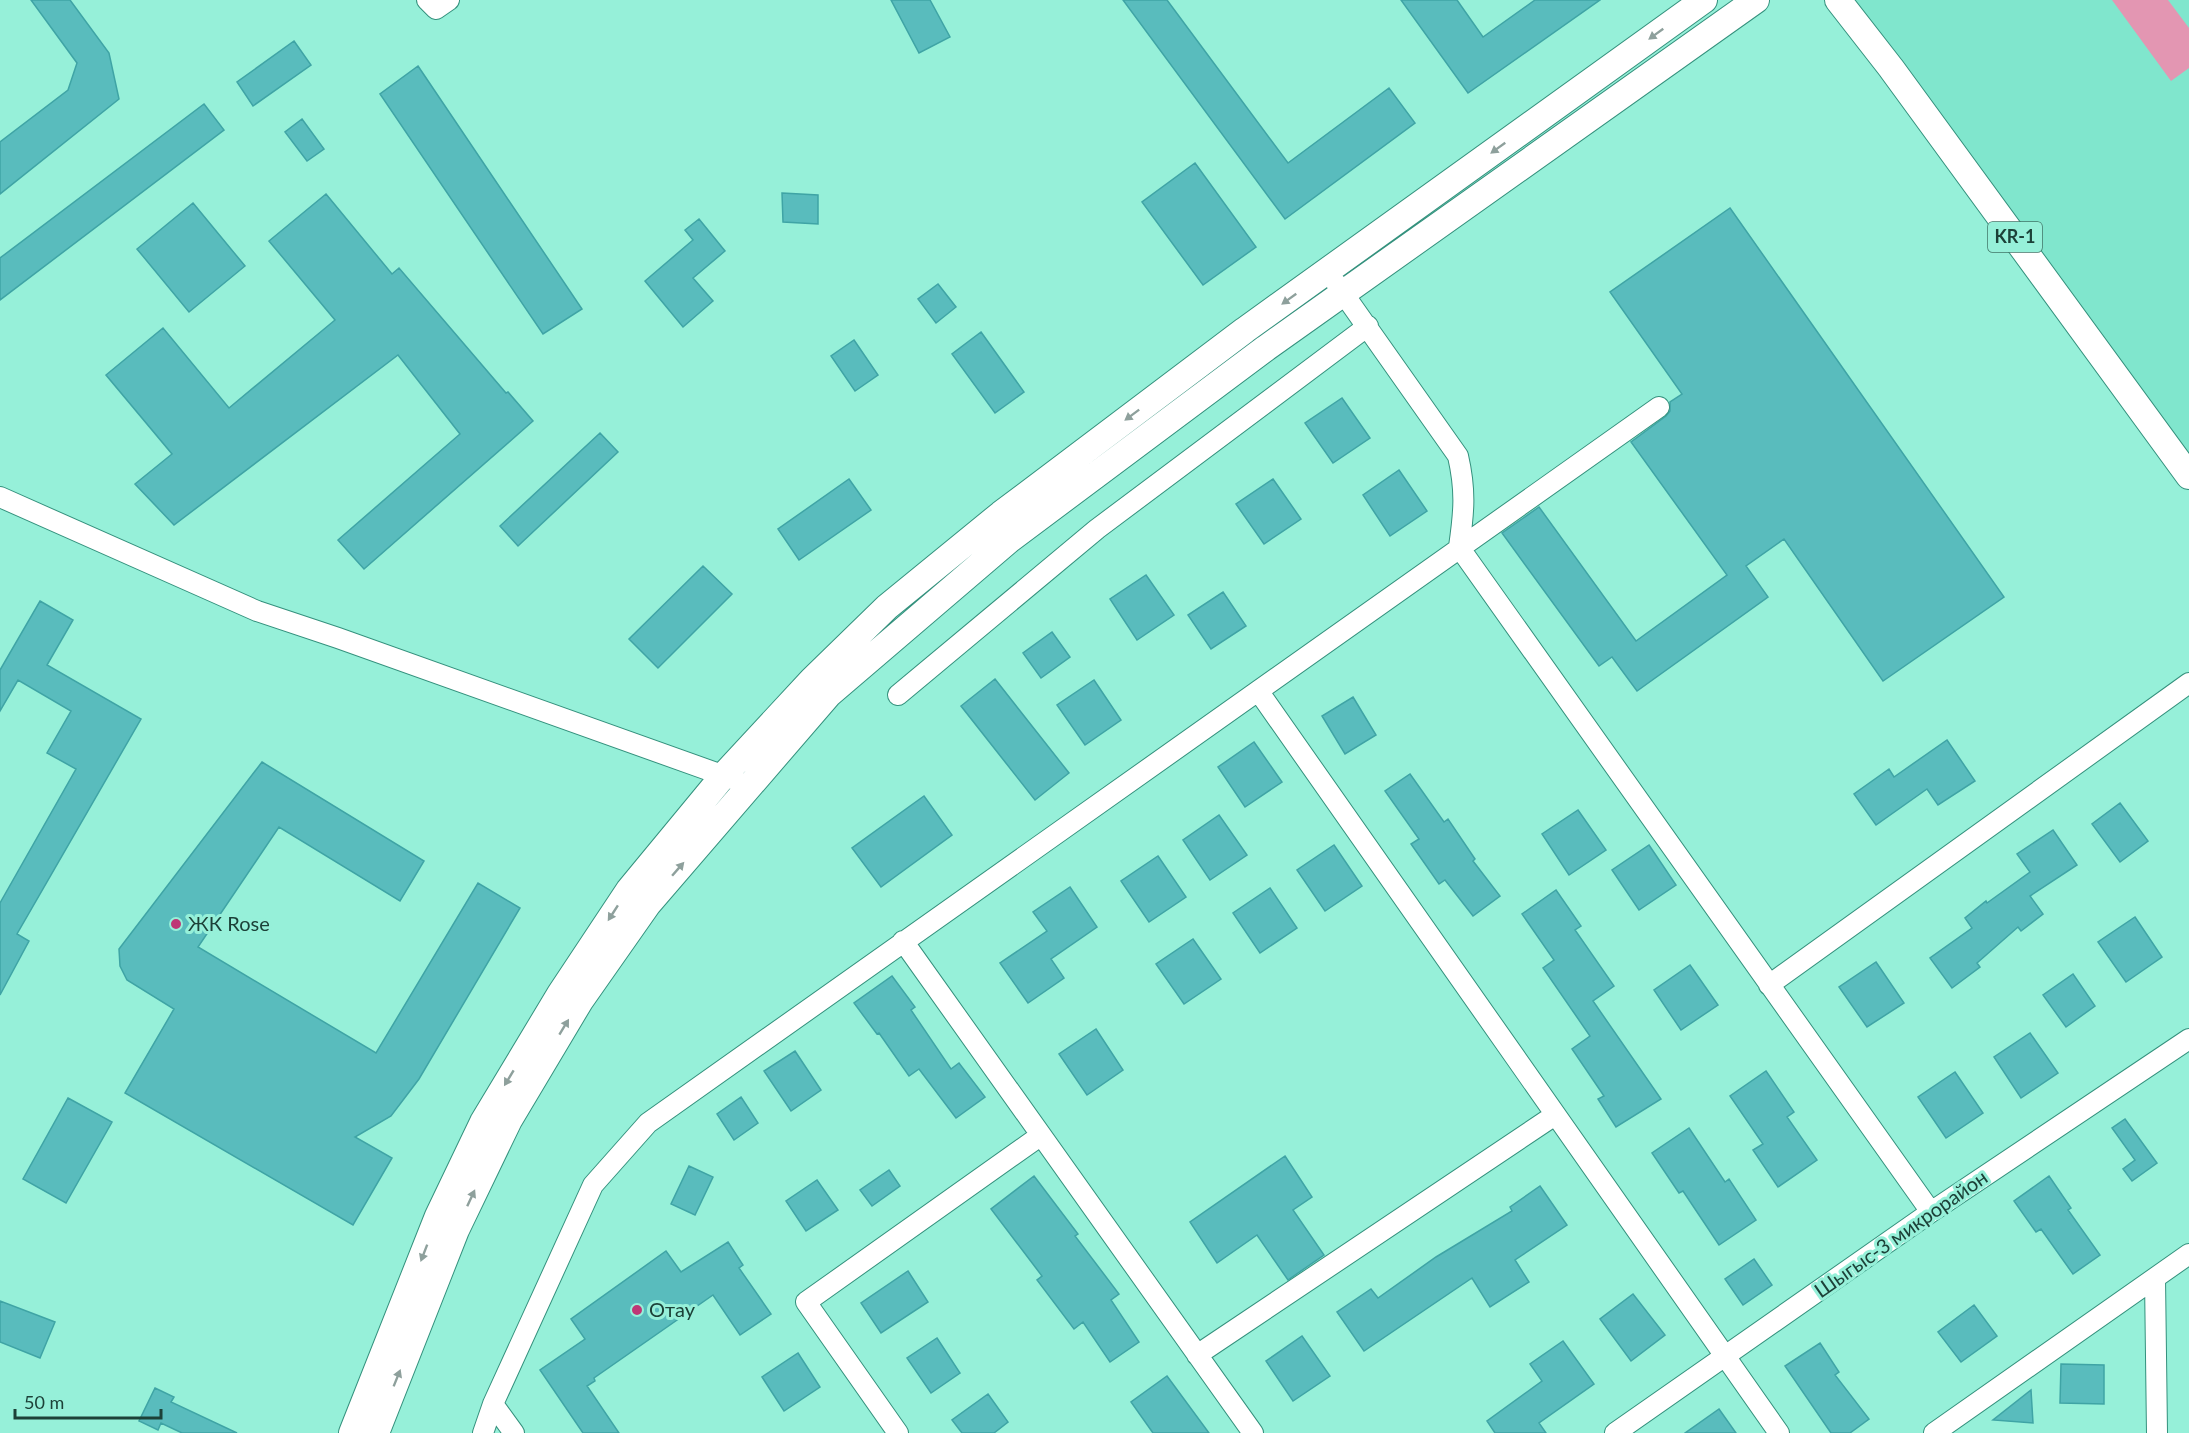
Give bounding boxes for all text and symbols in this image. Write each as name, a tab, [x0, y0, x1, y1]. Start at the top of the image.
one-way arrow	[1649, 28, 1665, 40]
one-way arrow	[1491, 142, 1507, 154]
road number: KR-1	[1988, 222, 2042, 252]
one-way arrow	[1281, 293, 1297, 305]
one-way arrow	[1124, 408, 1140, 421]
one-way arrow	[671, 862, 684, 877]
one-way arrow	[608, 905, 619, 921]
place label: ЖК Rose	[188, 911, 270, 935]
marker: ЖК Rose	[169, 917, 183, 931]
one-way arrow	[559, 1019, 570, 1035]
one-way arrow	[504, 1070, 515, 1086]
street label: Шыгыс-3 микрорайон	[1809, 1164, 1992, 1302]
one-way arrow	[467, 1190, 476, 1207]
one-way arrow	[418, 1244, 428, 1262]
place label: Отау	[649, 1297, 696, 1321]
marker: Отау	[630, 1303, 644, 1317]
one-way arrow	[392, 1369, 402, 1387]
scale bar	[15, 1382, 160, 1420]
text: 50 m	[24, 1391, 64, 1413]

